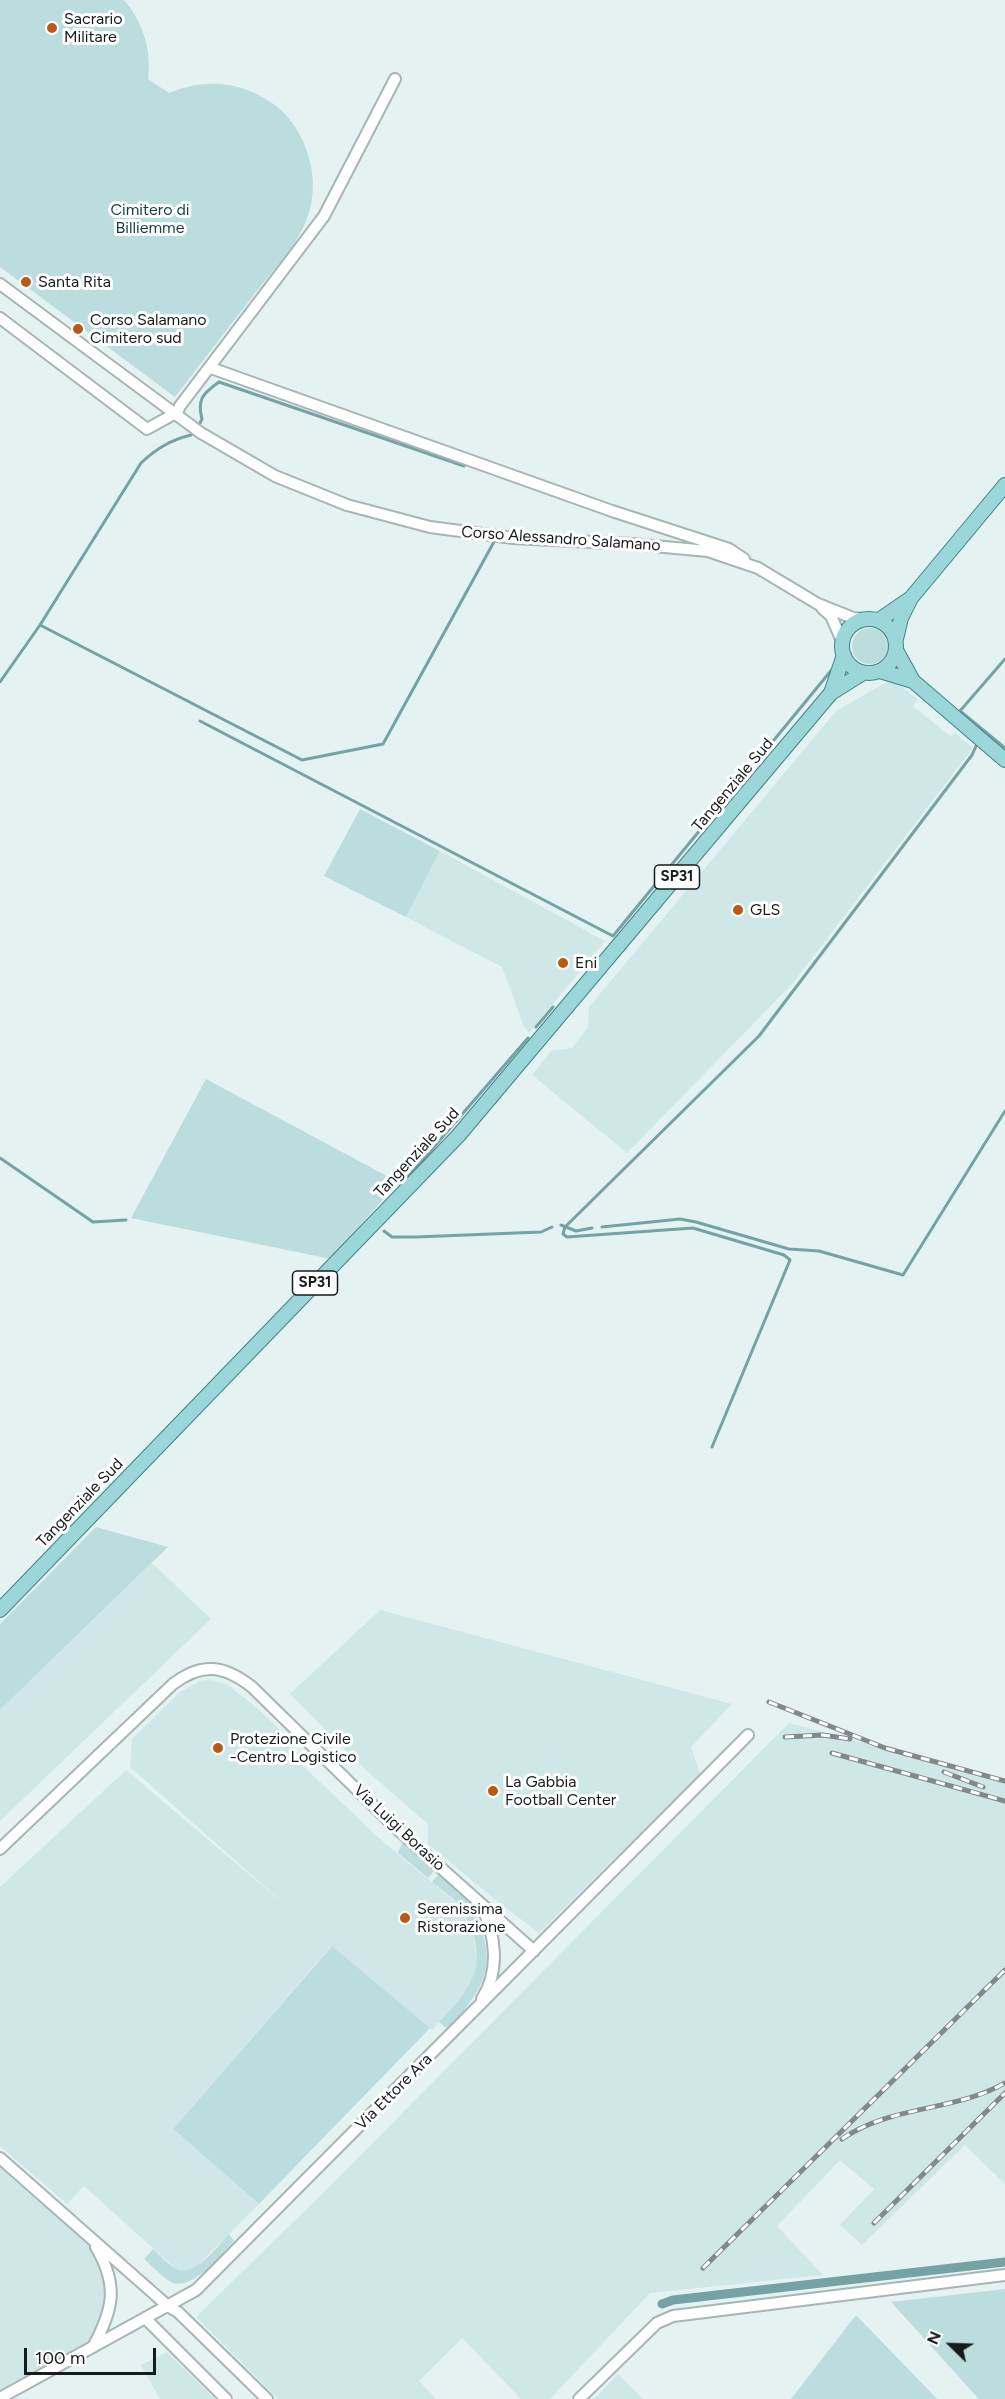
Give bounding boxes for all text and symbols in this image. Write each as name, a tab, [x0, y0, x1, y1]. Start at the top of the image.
place label: Sacrario Militare	[64, 9, 123, 47]
marker: Sacrario Militare	[45, 21, 59, 35]
park label: Cimitero di Billiemme	[110, 200, 190, 238]
place label: Santa Rita	[38, 272, 111, 292]
marker: Santa Rita	[19, 275, 33, 289]
place label: Corso Salamano Cimitero sud	[90, 310, 207, 348]
marker: Corso Salamano Cimitero sud	[71, 322, 85, 336]
street label: Corso Alessandro Salamano	[461, 522, 661, 556]
street label: Tangenziale Sud	[688, 734, 778, 836]
road number: SP31	[654, 865, 700, 889]
place label: GLS	[750, 900, 780, 920]
marker: GLS	[731, 903, 745, 917]
place label: Eni	[575, 953, 597, 973]
marker: Eni	[556, 956, 570, 970]
street label: Tangenziale Sud	[370, 1104, 464, 1202]
road number: SP31	[292, 1271, 338, 1295]
street label: Tangenziale Sud	[33, 1455, 127, 1551]
place label: Protezione Civile -Centro Logistico	[230, 1729, 356, 1767]
marker: Protezione Civile -Centro Logistico	[211, 1741, 225, 1755]
place label: La Gabbia Football Center	[505, 1772, 616, 1810]
street label: Via Luigi Borasio	[349, 1781, 449, 1875]
marker: La Gabbia Football Center	[486, 1784, 500, 1798]
place label: Serenissima Ristorazione	[417, 1899, 506, 1937]
marker: Serenissima Ristorazione	[398, 1911, 412, 1925]
street label: Via Ettore Ara	[352, 2050, 436, 2134]
north arrow	[921, 2315, 981, 2375]
text: N	[923, 2328, 945, 2347]
scale bar	[27, 2336, 159, 2374]
text: 100 m	[35, 2347, 85, 2369]

